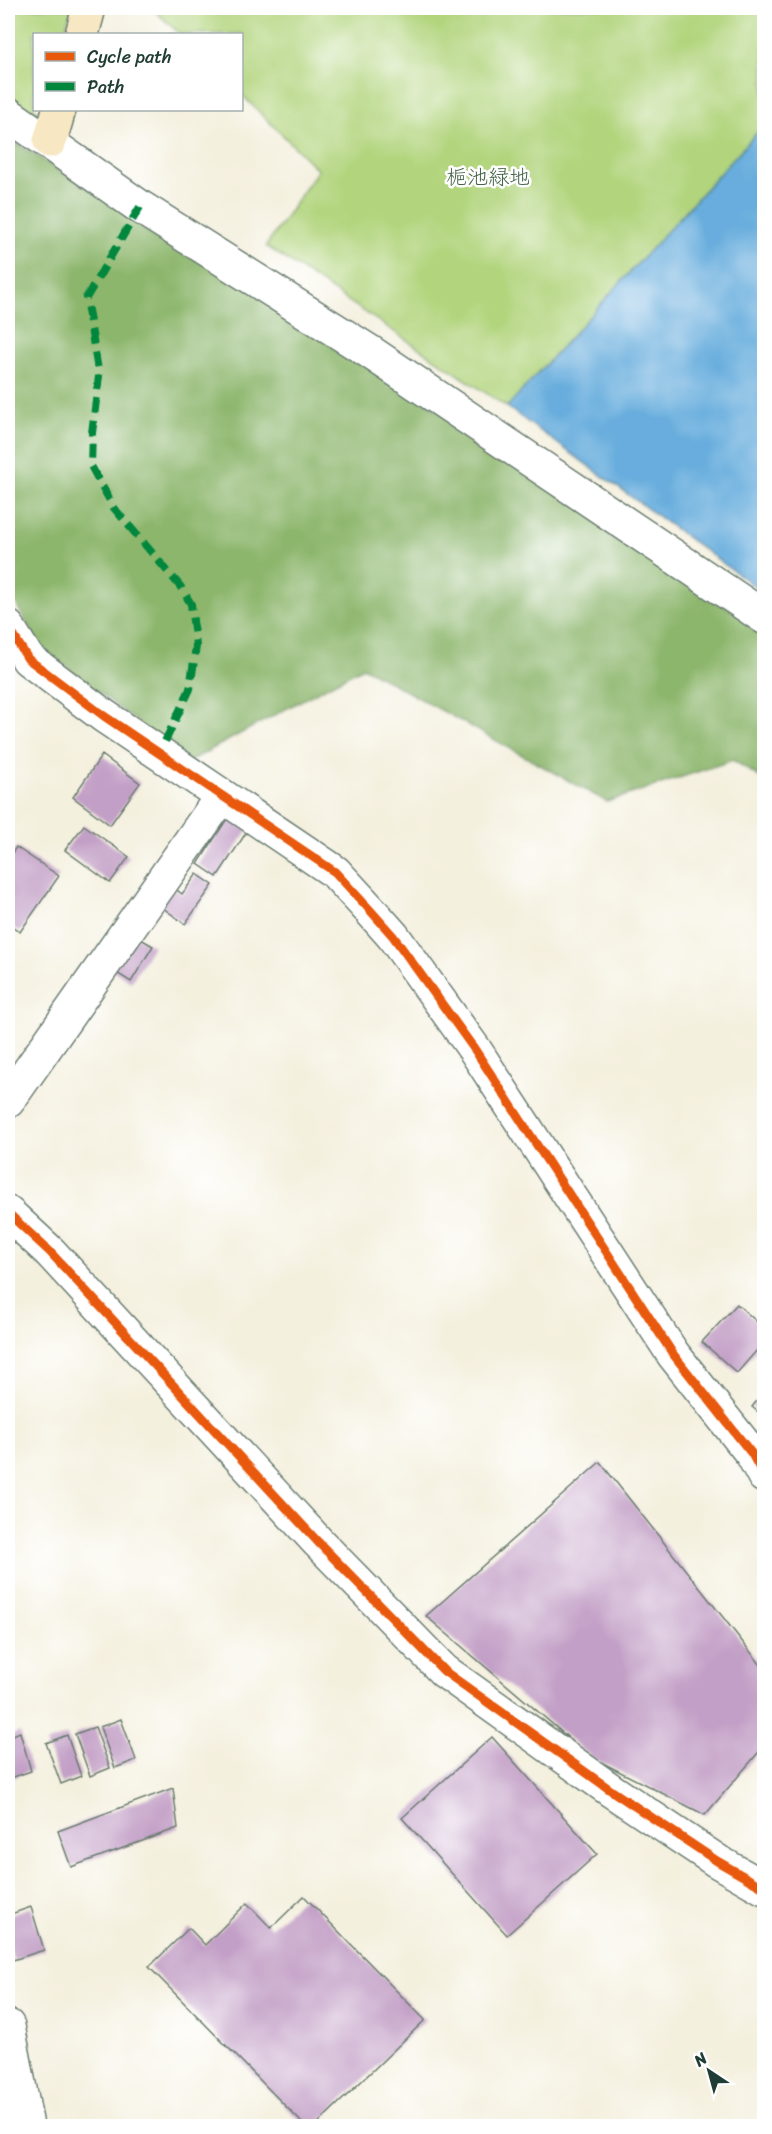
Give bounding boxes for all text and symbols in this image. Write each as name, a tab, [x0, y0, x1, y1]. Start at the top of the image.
legend	[33, 33, 243, 111]
text: Cycle path	[87, 41, 171, 73]
text: Path	[87, 71, 124, 103]
park label: 梔池緑地	[446, 158, 530, 196]
north arrow	[679, 2041, 739, 2101]
text: N	[687, 2044, 714, 2075]

